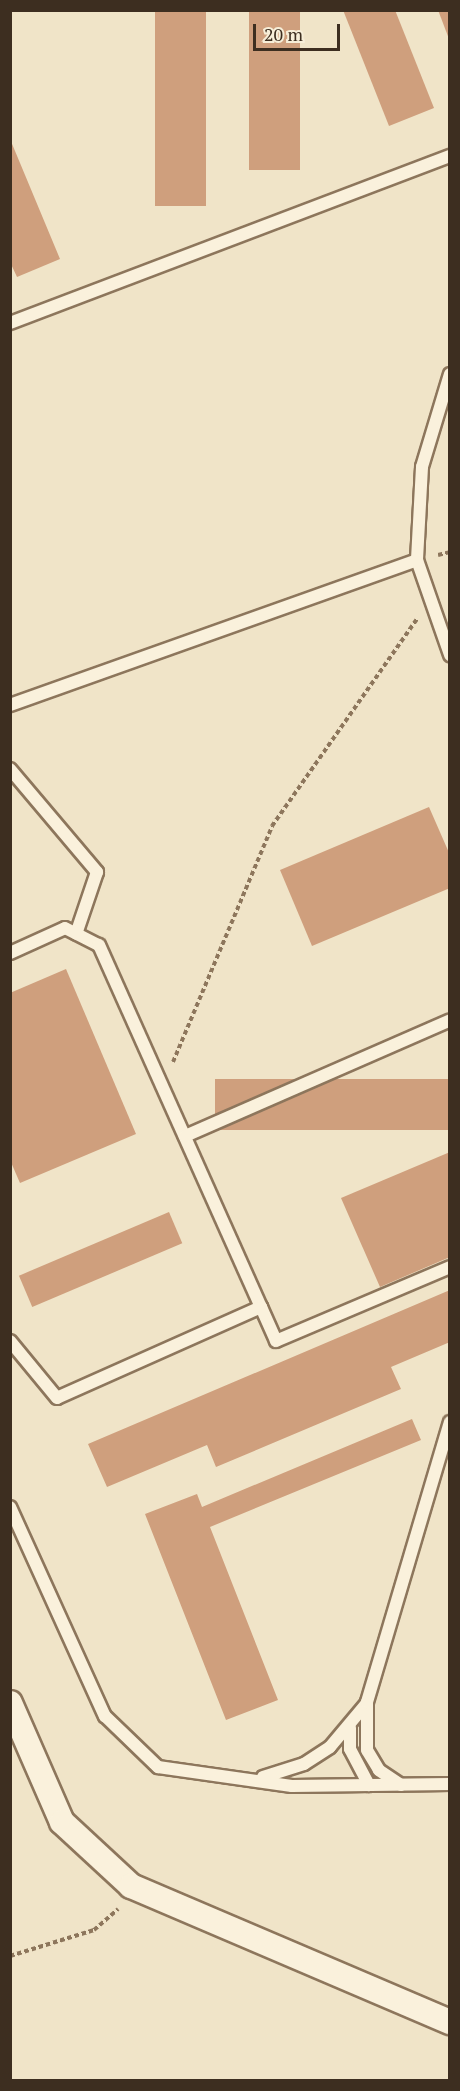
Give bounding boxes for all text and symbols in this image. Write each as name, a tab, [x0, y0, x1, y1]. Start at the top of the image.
scale bar	[256, 12, 343, 50]
text: 20 m	[264, 22, 303, 46]

